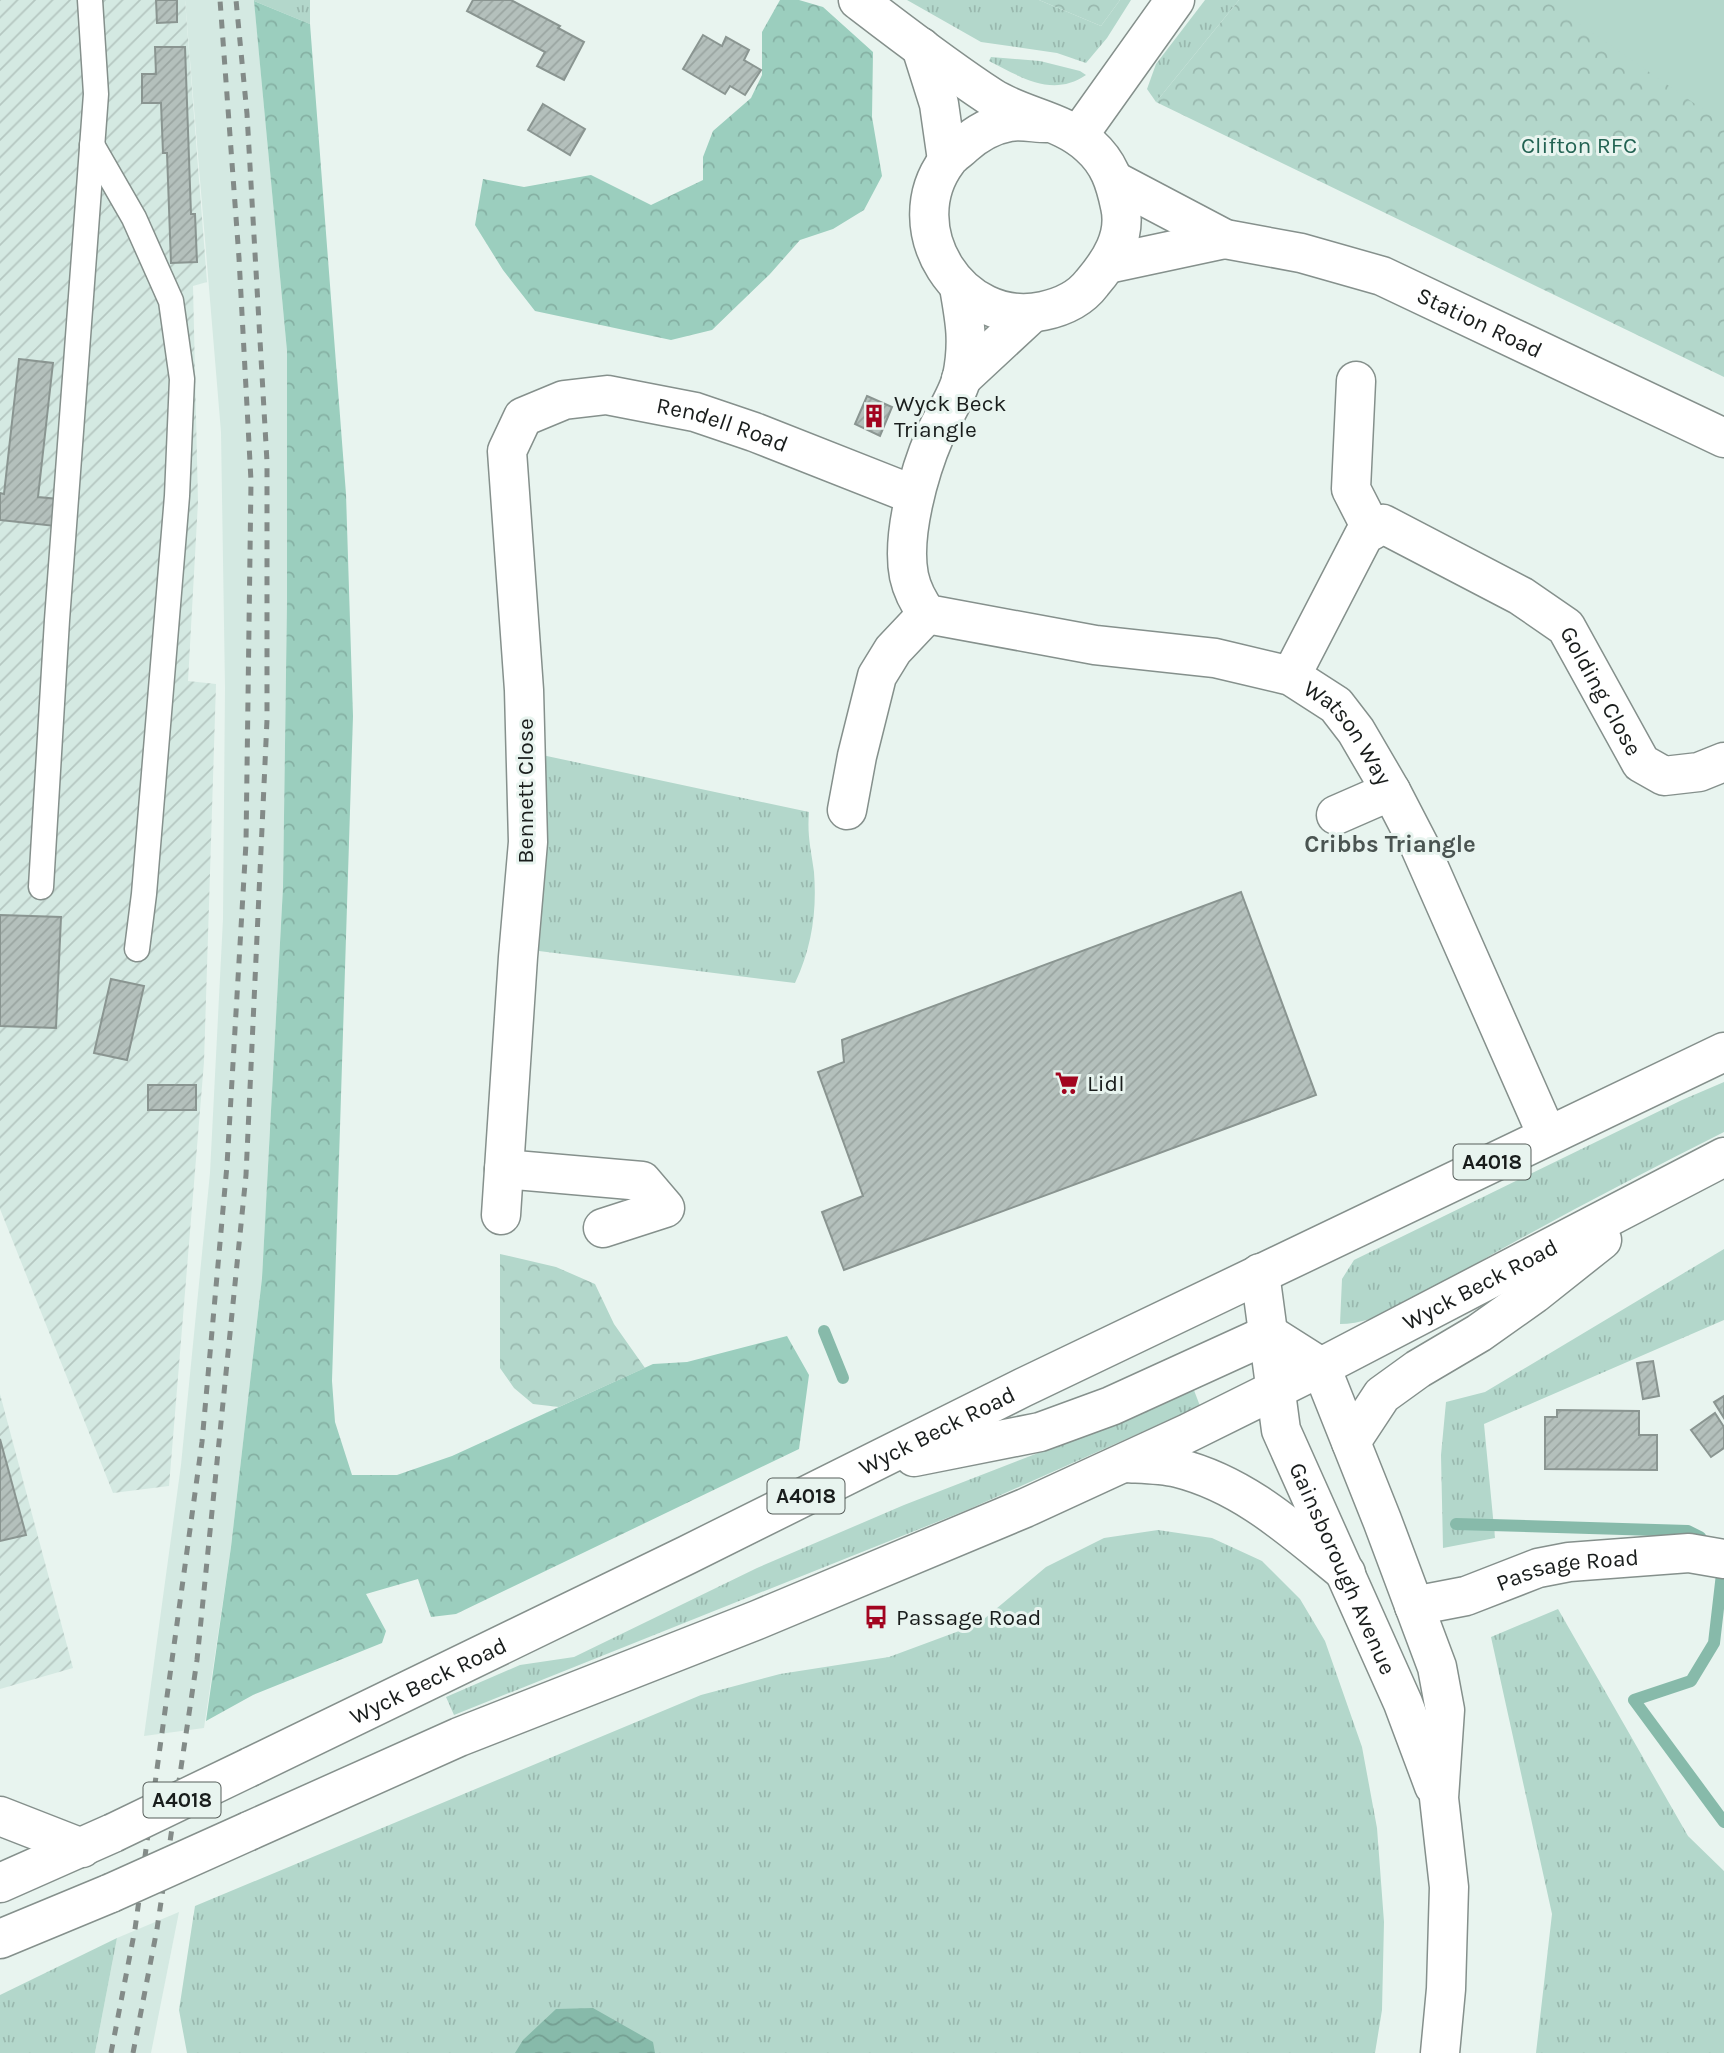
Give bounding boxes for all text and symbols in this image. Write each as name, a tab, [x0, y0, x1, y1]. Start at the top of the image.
park label: Clifton RFC	[1521, 132, 1637, 159]
street label: Station Road	[1412, 282, 1547, 364]
place label: Wyck Beck Triangle	[894, 390, 1007, 443]
street label: Rendell Road	[654, 392, 792, 458]
building icon: Wyck Beck Triangle	[860, 402, 888, 430]
street label: Golding Close	[1554, 622, 1647, 761]
street label: Watson Way	[1299, 675, 1398, 790]
street label: Bennett Close	[512, 718, 539, 864]
district label: Cribbs Triangle	[1304, 830, 1476, 858]
supermarket icon: Lidl	[1053, 1069, 1081, 1097]
place label: Lidl	[1087, 1070, 1125, 1097]
road number: A4018	[1454, 1144, 1530, 1180]
street label: Wyck Beck Road	[1398, 1233, 1562, 1336]
street label: Wyck Beck Road	[855, 1381, 1020, 1481]
street label: Gainsborough Avenue	[1283, 1458, 1402, 1679]
road number: A4018	[768, 1478, 844, 1514]
street label: Passage Road	[1492, 1544, 1640, 1597]
bus stop icon: Passage Road	[862, 1603, 890, 1631]
place label: Passage Road	[896, 1604, 1041, 1631]
street label: Wyck Beck Road	[346, 1632, 511, 1730]
road number: A4018	[144, 1783, 220, 1818]

